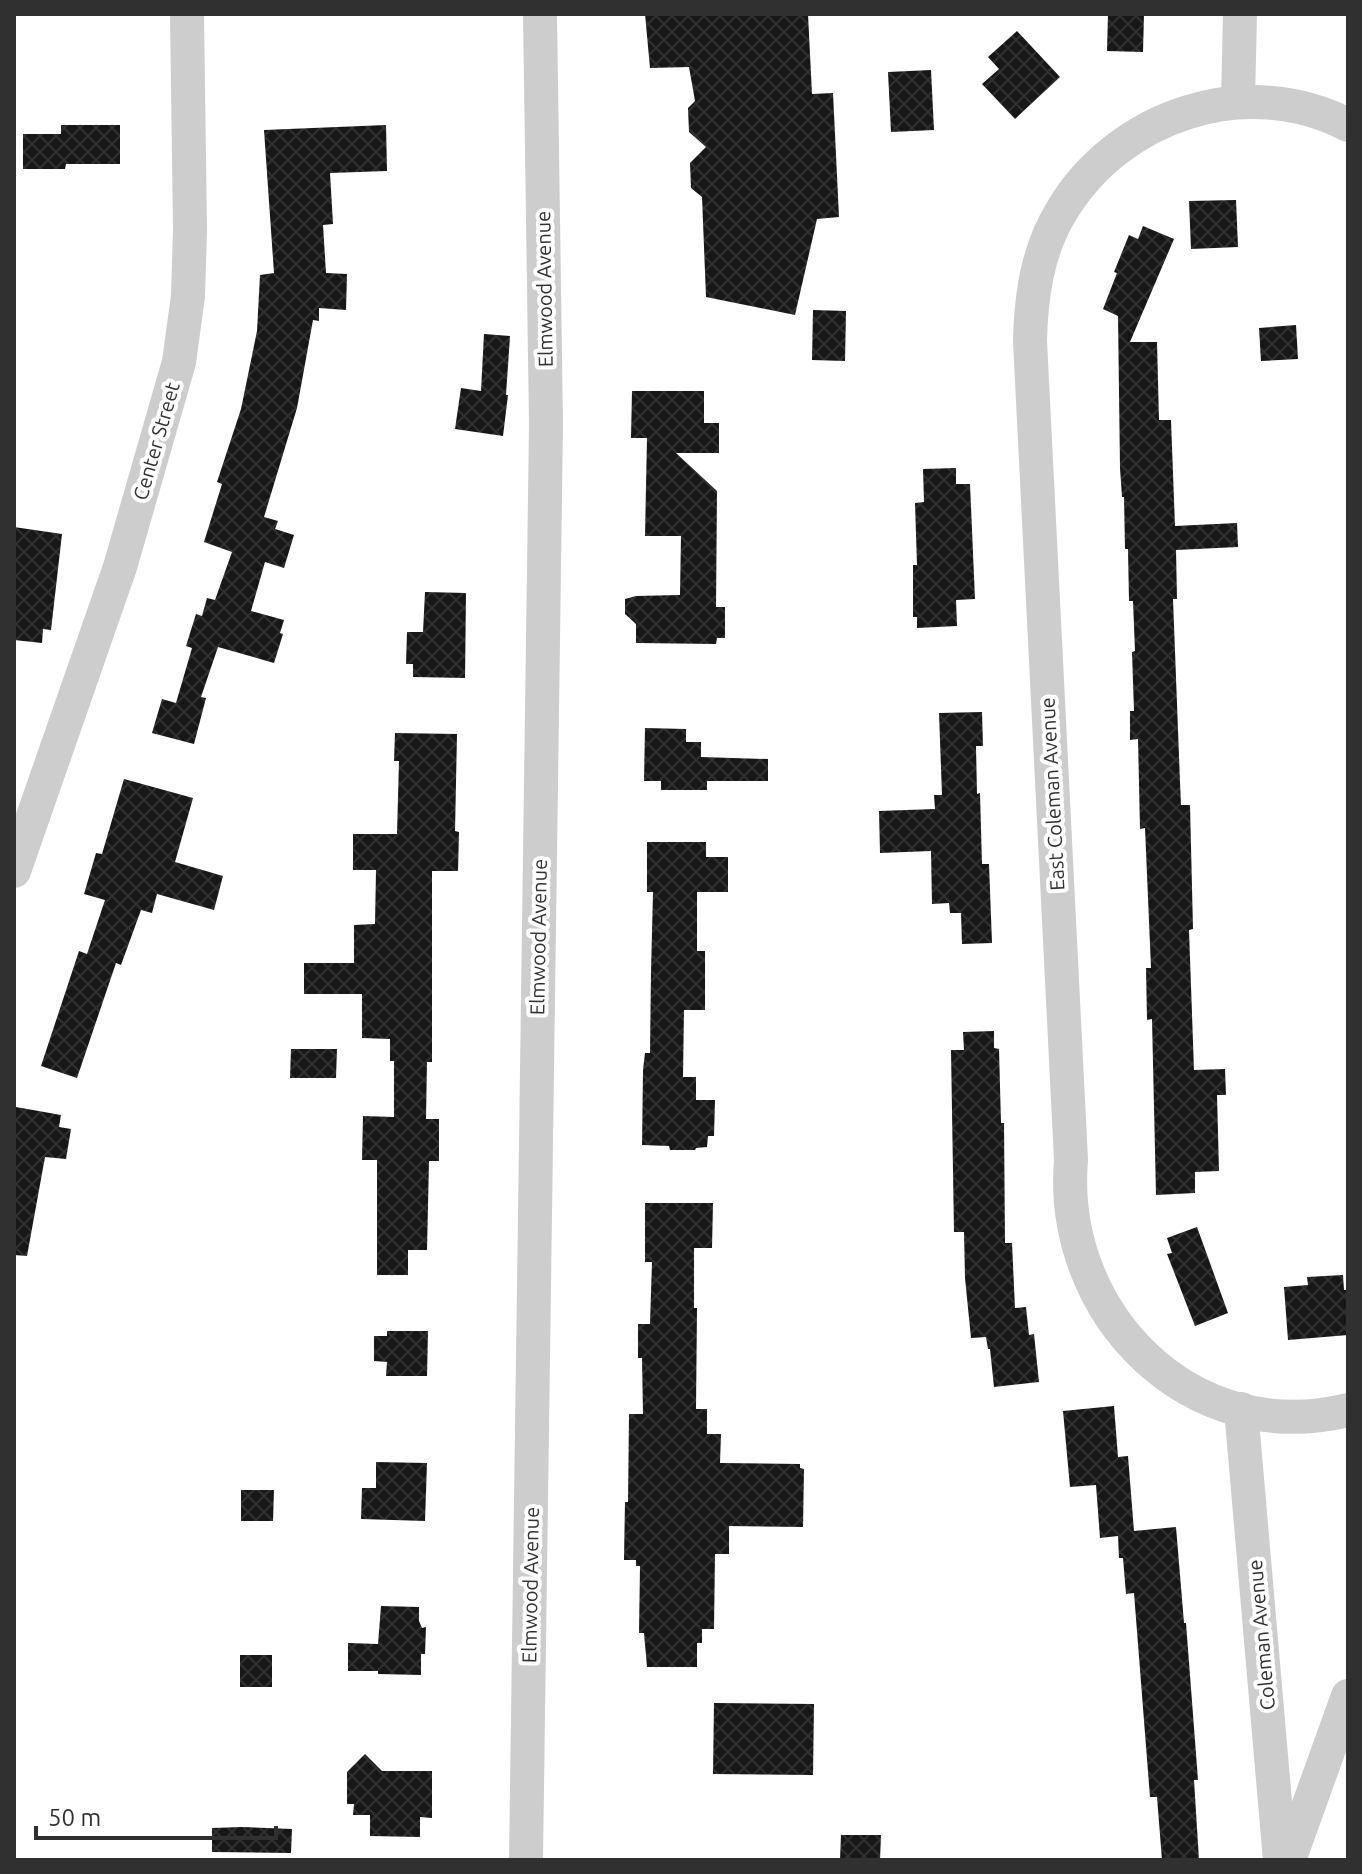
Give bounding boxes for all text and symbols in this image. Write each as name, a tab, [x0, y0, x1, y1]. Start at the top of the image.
street label: Elmwood Avenue	[531, 211, 557, 367]
street label: Center Street	[128, 379, 184, 503]
street label: East Coleman Avenue	[1035, 697, 1069, 891]
street label: Elmwood Avenue	[525, 859, 551, 1015]
street label: Elmwood Avenue	[517, 1507, 543, 1663]
street label: Coleman Avenue	[1243, 1559, 1279, 1711]
scale bar	[36, 1790, 276, 1840]
text: 50 m	[48, 1804, 101, 1831]

